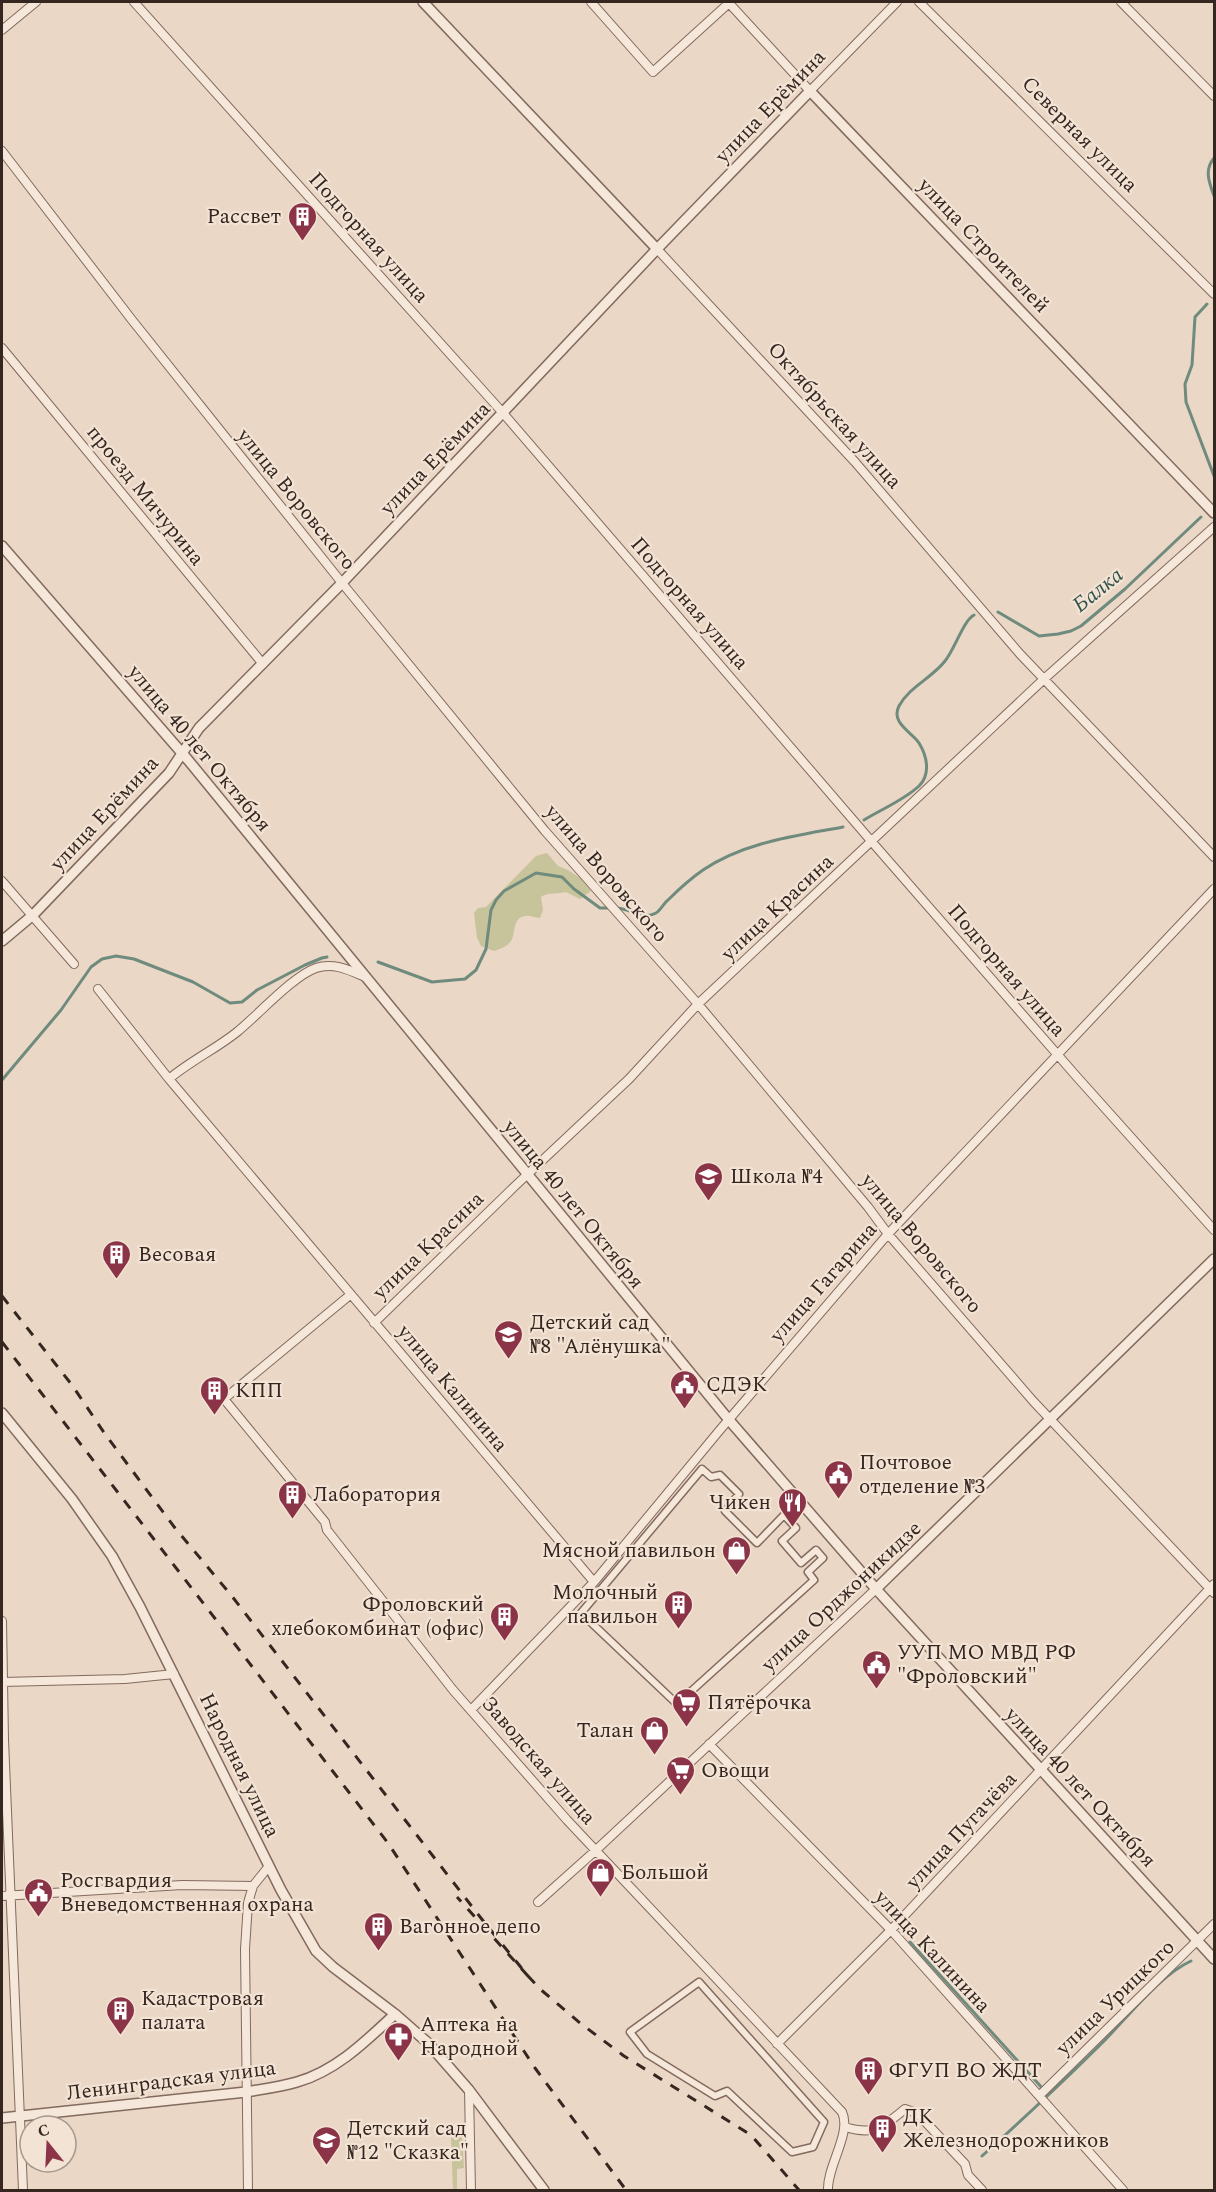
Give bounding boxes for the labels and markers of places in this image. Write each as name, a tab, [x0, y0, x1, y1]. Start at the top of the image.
building icon: Рассвет	[286, 200, 318, 242]
place label: Рассвет	[207, 201, 281, 233]
school or university icon: Школа №4	[693, 1160, 725, 1202]
place label: Школа №4	[730, 1161, 823, 1193]
building icon: Весовая	[101, 1238, 133, 1280]
place label: Весовая	[138, 1239, 216, 1271]
place label: Детский сад №8 "Алёнушка"	[530, 1307, 671, 1363]
school or university icon: Детский сад №8 "Алёнушка"	[493, 1318, 525, 1360]
public building icon: СДЭК	[669, 1368, 701, 1410]
place label: СДЭК	[706, 1369, 767, 1401]
building icon: КПП	[198, 1374, 230, 1416]
place label: КПП	[235, 1375, 283, 1407]
place label: Почтовое отделение №3	[859, 1447, 986, 1503]
public building icon: Почтовое отделение №3	[822, 1458, 854, 1500]
building icon: Лаборатория	[276, 1478, 308, 1520]
place label: Лаборатория	[313, 1479, 441, 1511]
restaurant icon: Чикен	[776, 1486, 808, 1528]
place label: Чикен	[709, 1487, 771, 1519]
shop icon: Мясной павильон	[721, 1534, 753, 1576]
place label: Мясной павильон	[542, 1535, 716, 1567]
place label: Молочный павильон	[552, 1577, 658, 1633]
building icon: Молочный павильон	[663, 1588, 695, 1630]
place label: Фроловский хлебокомбинат (офис)	[271, 1589, 484, 1645]
building icon: Фроловский хлебокомбинат (офис)	[489, 1600, 521, 1642]
place label: УУП МО МВД РФ "Фроловский"	[897, 1637, 1076, 1693]
public building icon: УУП МО МВД РФ "Фроловский"	[860, 1648, 892, 1690]
supermarket icon: Пятёрочка	[670, 1686, 702, 1728]
place label: Пятёрочка	[707, 1687, 812, 1719]
shop icon: Талан	[639, 1714, 671, 1756]
place label: Талан	[576, 1715, 634, 1747]
supermarket icon: Овощи	[664, 1754, 696, 1796]
place label: Овощи	[701, 1755, 770, 1787]
shop icon: Большой	[584, 1856, 616, 1898]
place label: Большой	[621, 1857, 709, 1889]
place label: Росгвардия Вневедомственная охрана	[60, 1865, 314, 1921]
public building icon: Росгвардия Вневедомственная охрана	[23, 1876, 55, 1918]
building icon: Вагонное депо	[362, 1910, 394, 1952]
place label: Вагонное депо	[399, 1911, 541, 1943]
place label: Кадастровая палата	[141, 1983, 264, 2039]
building icon: Кадастровая палата	[104, 1994, 136, 2036]
place label: Аптека на Народной	[420, 2009, 519, 2065]
pharmacy icon: Аптека на Народной	[383, 2020, 415, 2062]
building icon: ФГУП ВО ЖДТ	[852, 2054, 884, 2096]
place label: ФГУП ВО ЖДТ	[889, 2055, 1042, 2087]
place label: ДК Железнодорожников	[903, 2101, 1109, 2157]
building icon: ДК Железнодорожников	[866, 2112, 898, 2154]
place label: Детский сад №12 "Сказка"	[347, 2113, 469, 2169]
school or university icon: Детский сад №12 "Сказка"	[310, 2124, 342, 2166]

